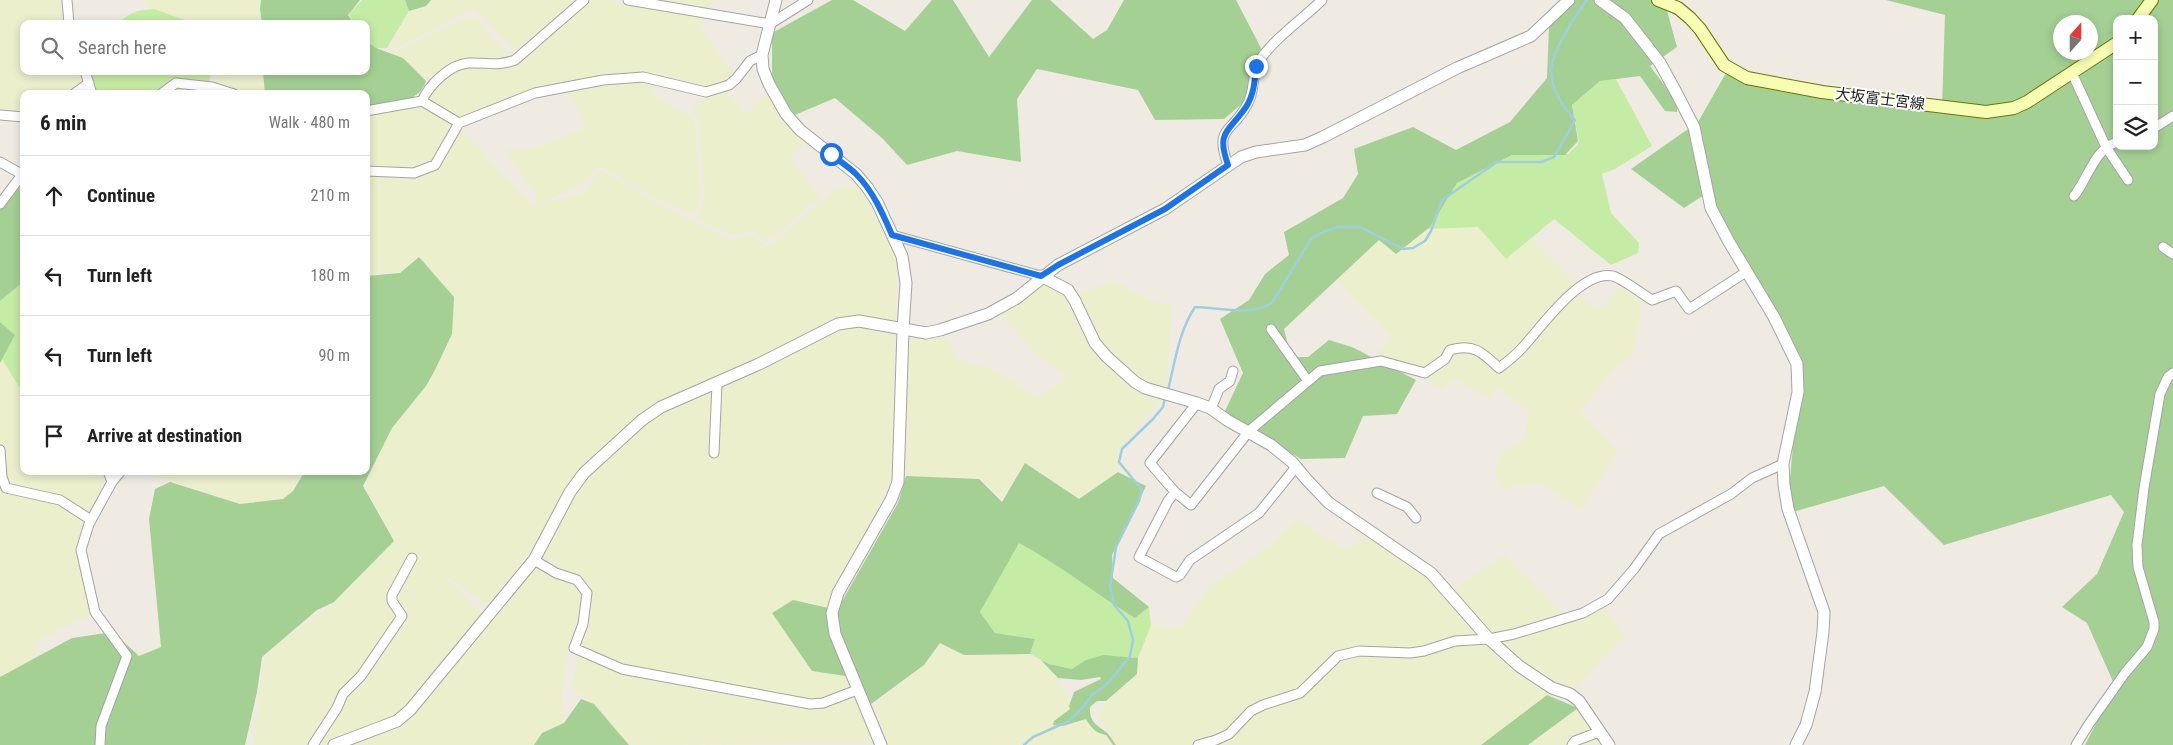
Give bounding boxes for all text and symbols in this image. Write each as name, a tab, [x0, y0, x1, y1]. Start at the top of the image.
north arrow	[2053, 15, 2098, 60]
map controls	[2113, 15, 2158, 150]
button: +	[2113, 15, 2158, 60]
search box	[20, 20, 370, 75]
icon: search	[38, 34, 66, 62]
text: Search here	[78, 36, 166, 59]
route end	[1245, 55, 1268, 78]
button: −	[2113, 60, 2158, 105]
street label: 大坂富士宮線	[1834, 85, 1926, 113]
button: layers	[2113, 105, 2158, 150]
text: 6 min	[40, 111, 87, 135]
text: Walk · 480 m	[269, 113, 350, 132]
route start	[820, 143, 843, 166]
icon: ahead	[40, 182, 68, 210]
text: Continue	[87, 184, 155, 207]
text: 210 m	[311, 186, 350, 205]
icon: left	[40, 262, 68, 290]
text: Turn left	[87, 264, 152, 287]
text: 180 m	[311, 266, 350, 285]
icon: left	[40, 342, 68, 370]
text: Turn left	[87, 344, 152, 367]
text: 90 m	[318, 346, 350, 365]
icon: arrive	[40, 422, 68, 450]
text: Arrive at destination	[87, 424, 242, 447]

